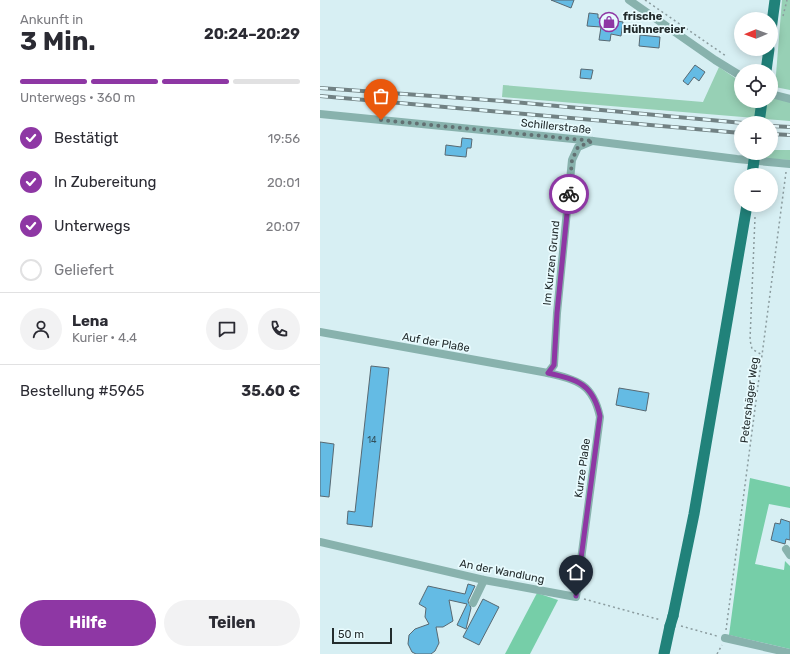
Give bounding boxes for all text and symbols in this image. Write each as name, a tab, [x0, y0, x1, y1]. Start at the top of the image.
place label: frische Hühnereier	[623, 10, 685, 36]
shop icon: frische Hühnereier	[598, 11, 620, 33]
text: Ankunft in	[20, 12, 83, 27]
north arrow	[734, 12, 778, 56]
map controls	[734, 12, 778, 212]
text: 20:24–20:29	[204, 25, 300, 43]
text: 3 Min.	[20, 26, 96, 57]
button: locate	[734, 64, 778, 108]
pin	[364, 79, 398, 120]
icon: bag	[370, 85, 392, 107]
text: Unterwegs · 360 m	[20, 90, 135, 105]
street label: Schillerstraße	[520, 116, 592, 137]
button: +	[734, 116, 778, 160]
icon: check	[20, 127, 42, 149]
text: Bestätigt	[54, 129, 118, 147]
text: 19:56	[268, 131, 300, 146]
button: −	[734, 168, 778, 212]
icon: check	[20, 171, 42, 193]
text: In Zubereitung	[54, 173, 157, 191]
courier	[549, 174, 589, 214]
text: 20:01	[267, 175, 300, 190]
icon: bike	[558, 183, 580, 205]
icon: check	[20, 215, 42, 237]
text: Unterwegs	[54, 217, 130, 235]
text: 20:07	[266, 219, 300, 234]
street label: Im Kurzen Grund	[541, 220, 562, 306]
text: Geliefert	[54, 261, 114, 279]
button: person	[20, 308, 62, 350]
button: chat	[206, 308, 248, 350]
button: phone	[258, 308, 300, 350]
text: Lena	[72, 312, 108, 330]
text: Kurier · 4.4	[72, 330, 137, 345]
street label: Auf der Plaße	[401, 330, 471, 355]
street label: Petershäger Weg	[738, 356, 761, 444]
text: Bestellung #5965	[20, 382, 144, 400]
text: 35.60 €	[241, 382, 300, 400]
house number: 14	[367, 435, 377, 445]
street label: Kurze Plaße	[572, 437, 593, 499]
pin	[559, 555, 593, 596]
street label: An der Wandlung	[458, 557, 545, 586]
icon: home	[565, 561, 587, 583]
button: Hilfe	[20, 600, 156, 646]
button: Teilen	[164, 600, 300, 646]
scale bar	[332, 626, 392, 645]
text: 50 m	[338, 628, 364, 641]

